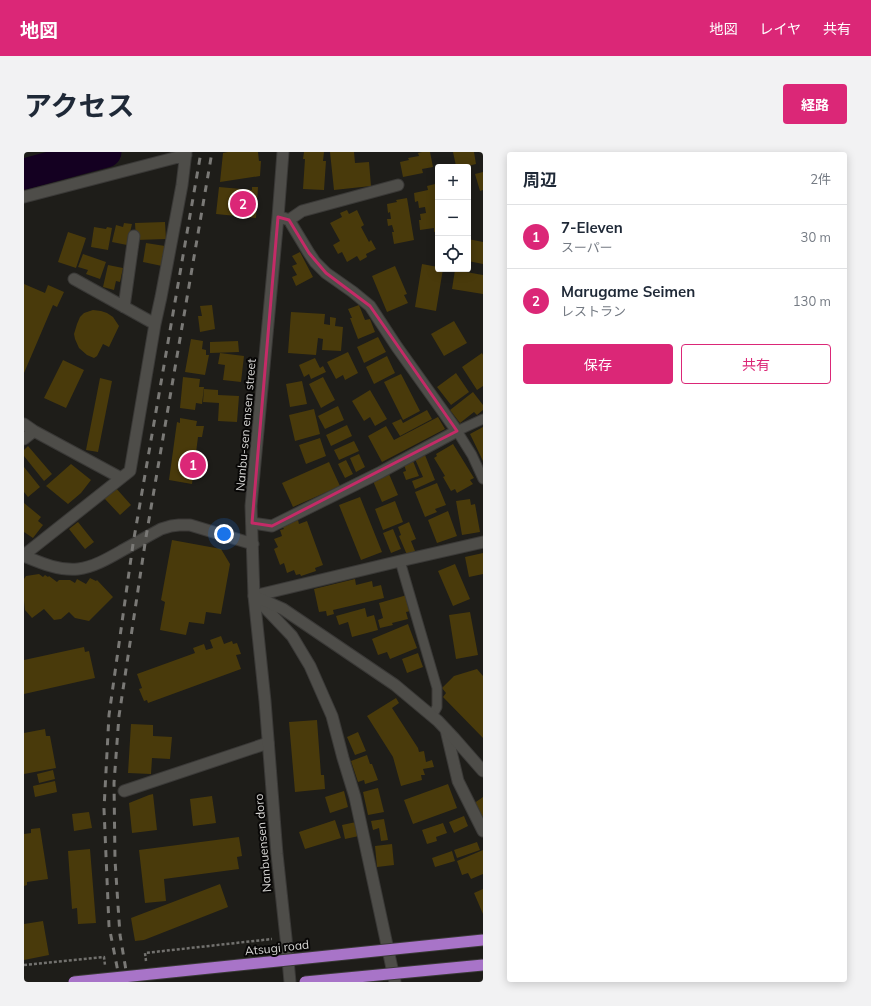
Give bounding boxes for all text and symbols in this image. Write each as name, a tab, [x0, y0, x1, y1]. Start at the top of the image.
text: 地図	[20, 18, 58, 42]
text: 地図	[709, 20, 737, 38]
text: レイヤ	[759, 20, 801, 38]
text: 共有	[823, 20, 851, 38]
button: 経路	[783, 84, 847, 124]
text: アクセス	[24, 88, 135, 123]
map controls	[435, 164, 471, 272]
button: +	[435, 164, 471, 200]
text: 周辺	[523, 169, 557, 190]
text: 2件	[810, 171, 831, 187]
pin: 2	[230, 189, 256, 219]
button: −	[435, 200, 471, 236]
text: 7-Eleven	[561, 218, 623, 237]
text: 1	[532, 229, 540, 245]
text: 30 m	[801, 229, 831, 245]
button: locate	[435, 236, 471, 272]
text: スーパー	[561, 239, 613, 255]
text: Marugame Seimen	[561, 282, 695, 301]
text: 2	[532, 293, 540, 309]
text: 130 m	[793, 293, 831, 309]
text: レストラン	[561, 303, 626, 319]
button: 保存	[523, 344, 673, 384]
button: 共有	[681, 344, 831, 384]
street label: Nanbu-sen ensen street	[232, 358, 259, 492]
pin: 1	[180, 450, 206, 480]
your location	[214, 524, 234, 544]
street label: Nanbuensen doro	[251, 793, 274, 893]
street label: Atsugi road	[244, 937, 310, 958]

